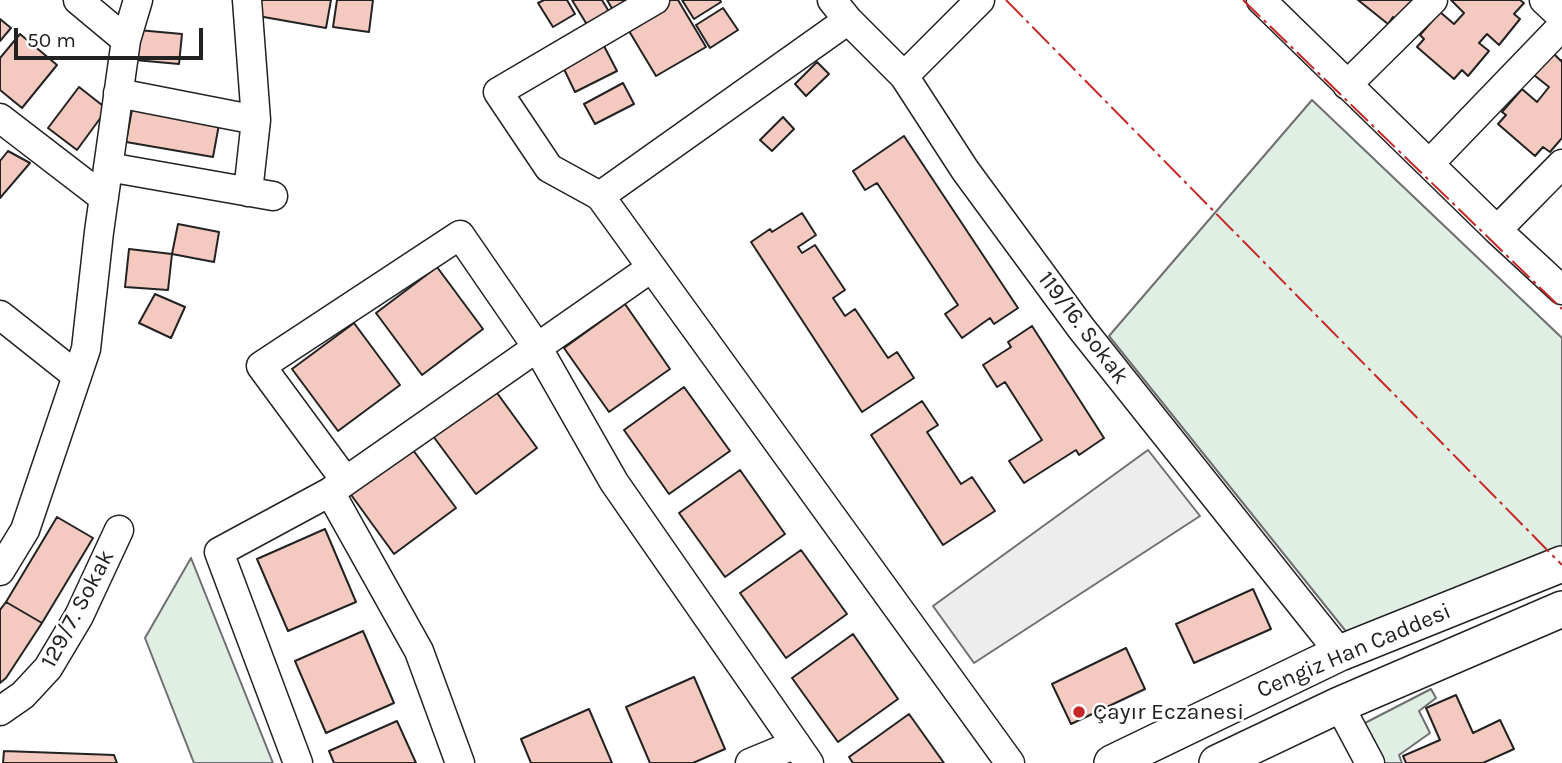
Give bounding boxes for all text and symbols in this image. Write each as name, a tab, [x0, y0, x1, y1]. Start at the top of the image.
scale bar	[18, 14, 206, 58]
text: 50 m	[27, 28, 76, 52]
street label: 119/16. Sokak	[1032, 266, 1134, 390]
street label: 129/7. Sokak	[35, 545, 121, 673]
street label: Cengiz Han Caddesi	[1253, 598, 1455, 704]
place label: Çayır Eczanesi	[1093, 698, 1244, 726]
marker: Çayır Eczanesi	[1071, 704, 1087, 720]

